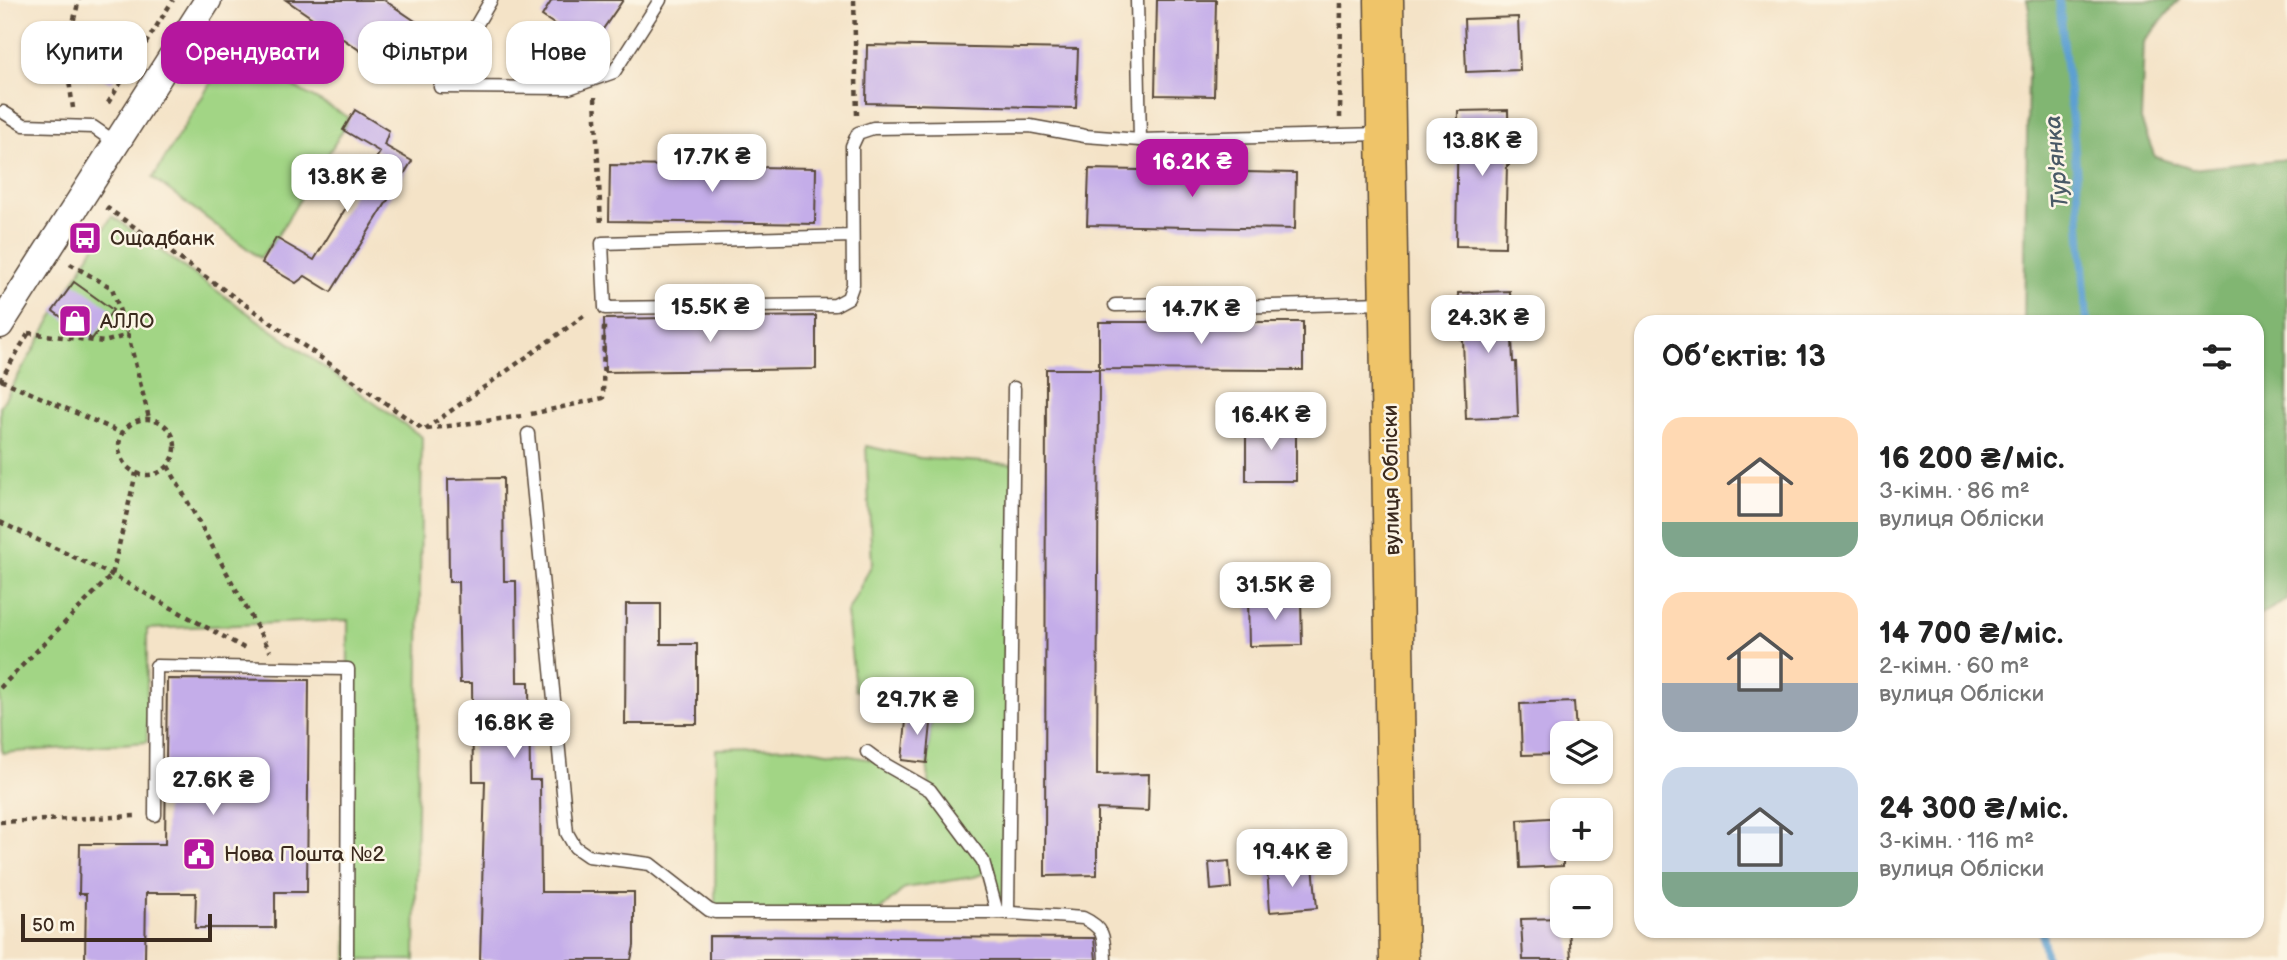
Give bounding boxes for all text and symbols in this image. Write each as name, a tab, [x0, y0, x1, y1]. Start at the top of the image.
chip: Купити	[21, 21, 147, 84]
chip: Орендувати	[161, 21, 344, 84]
chip: Фільтри	[358, 21, 492, 84]
chip: Нове	[506, 21, 610, 84]
water label: Тур'янка	[2039, 114, 2075, 210]
pin: 13.8K ₴	[1417, 118, 1547, 178]
text: 13.8K ₴	[1442, 127, 1522, 155]
pin: 17.7K ₴	[647, 134, 777, 194]
pin: 16.2K ₴	[1127, 140, 1257, 199]
text: 17.7K ₴	[673, 143, 751, 171]
text: 16.2K ₴	[1152, 148, 1232, 176]
pin: 13.8K ₴	[282, 154, 412, 214]
text: 13.8K ₴	[307, 163, 387, 191]
bus stop icon: Ощадбанк	[66, 219, 104, 257]
place label: Ощадбанк	[110, 226, 215, 251]
pin: 15.5K ₴	[645, 284, 775, 344]
pin: 14.7K ₴	[1136, 286, 1266, 346]
text: 15.5K ₴	[671, 293, 749, 321]
text: 14.7K ₴	[1162, 295, 1240, 323]
pin: 24.3K ₴	[1423, 296, 1553, 355]
shop icon: АЛЛО	[56, 302, 94, 340]
text: 24.3K ₴	[1447, 304, 1529, 332]
place label: АЛЛО	[99, 309, 154, 334]
icon: filters	[2198, 338, 2236, 376]
text: Об’єктів: 13	[1662, 339, 1826, 375]
pin: 16.4K ₴	[1206, 392, 1336, 452]
text: 16.4K ₴	[1231, 401, 1311, 429]
street label: вулиця Обліски	[1378, 404, 1405, 556]
text: 16 200 ₴/міс.	[1879, 441, 2065, 477]
icon: home	[1718, 445, 1802, 529]
text: 3-кімн. · 86 m²	[1879, 477, 2030, 505]
text: вулиця Обліски	[1879, 505, 2044, 533]
pin: 31.5K ₴	[1210, 562, 1340, 622]
text: 31.5K ₴	[1236, 571, 1314, 599]
text: 14 700 ₴/міс.	[1879, 616, 2063, 652]
icon: home	[1718, 620, 1802, 704]
text: 2-кімн. · 60 m²	[1879, 652, 2029, 680]
pin: 29.7K ₴	[852, 678, 982, 737]
text: вулиця Обліски	[1879, 680, 2044, 708]
text: 29.7K ₴	[876, 686, 958, 714]
pin: 16.8K ₴	[449, 700, 579, 760]
text: 16.8K ₴	[474, 709, 554, 737]
map controls	[1550, 721, 1613, 938]
button: layers	[1550, 721, 1613, 784]
pin: 27.6K ₴	[148, 758, 278, 817]
text: 27.6K ₴	[172, 766, 254, 794]
text: 24 300 ₴/міс.	[1879, 791, 2068, 827]
icon: home	[1718, 795, 1802, 879]
button: +	[1550, 798, 1613, 861]
text: 3-кімн. · 116 m²	[1879, 827, 2034, 855]
pin: 19.4K ₴	[1227, 830, 1357, 889]
public building icon: Нова Пошта №2	[180, 835, 218, 873]
text: 19.4K ₴	[1253, 838, 1331, 866]
place label: Нова Пошта №2	[224, 842, 385, 867]
text: вулиця Обліски	[1879, 855, 2044, 883]
button: −	[1550, 875, 1613, 938]
scale bar	[21, 911, 212, 943]
text: 50 m	[32, 914, 75, 937]

